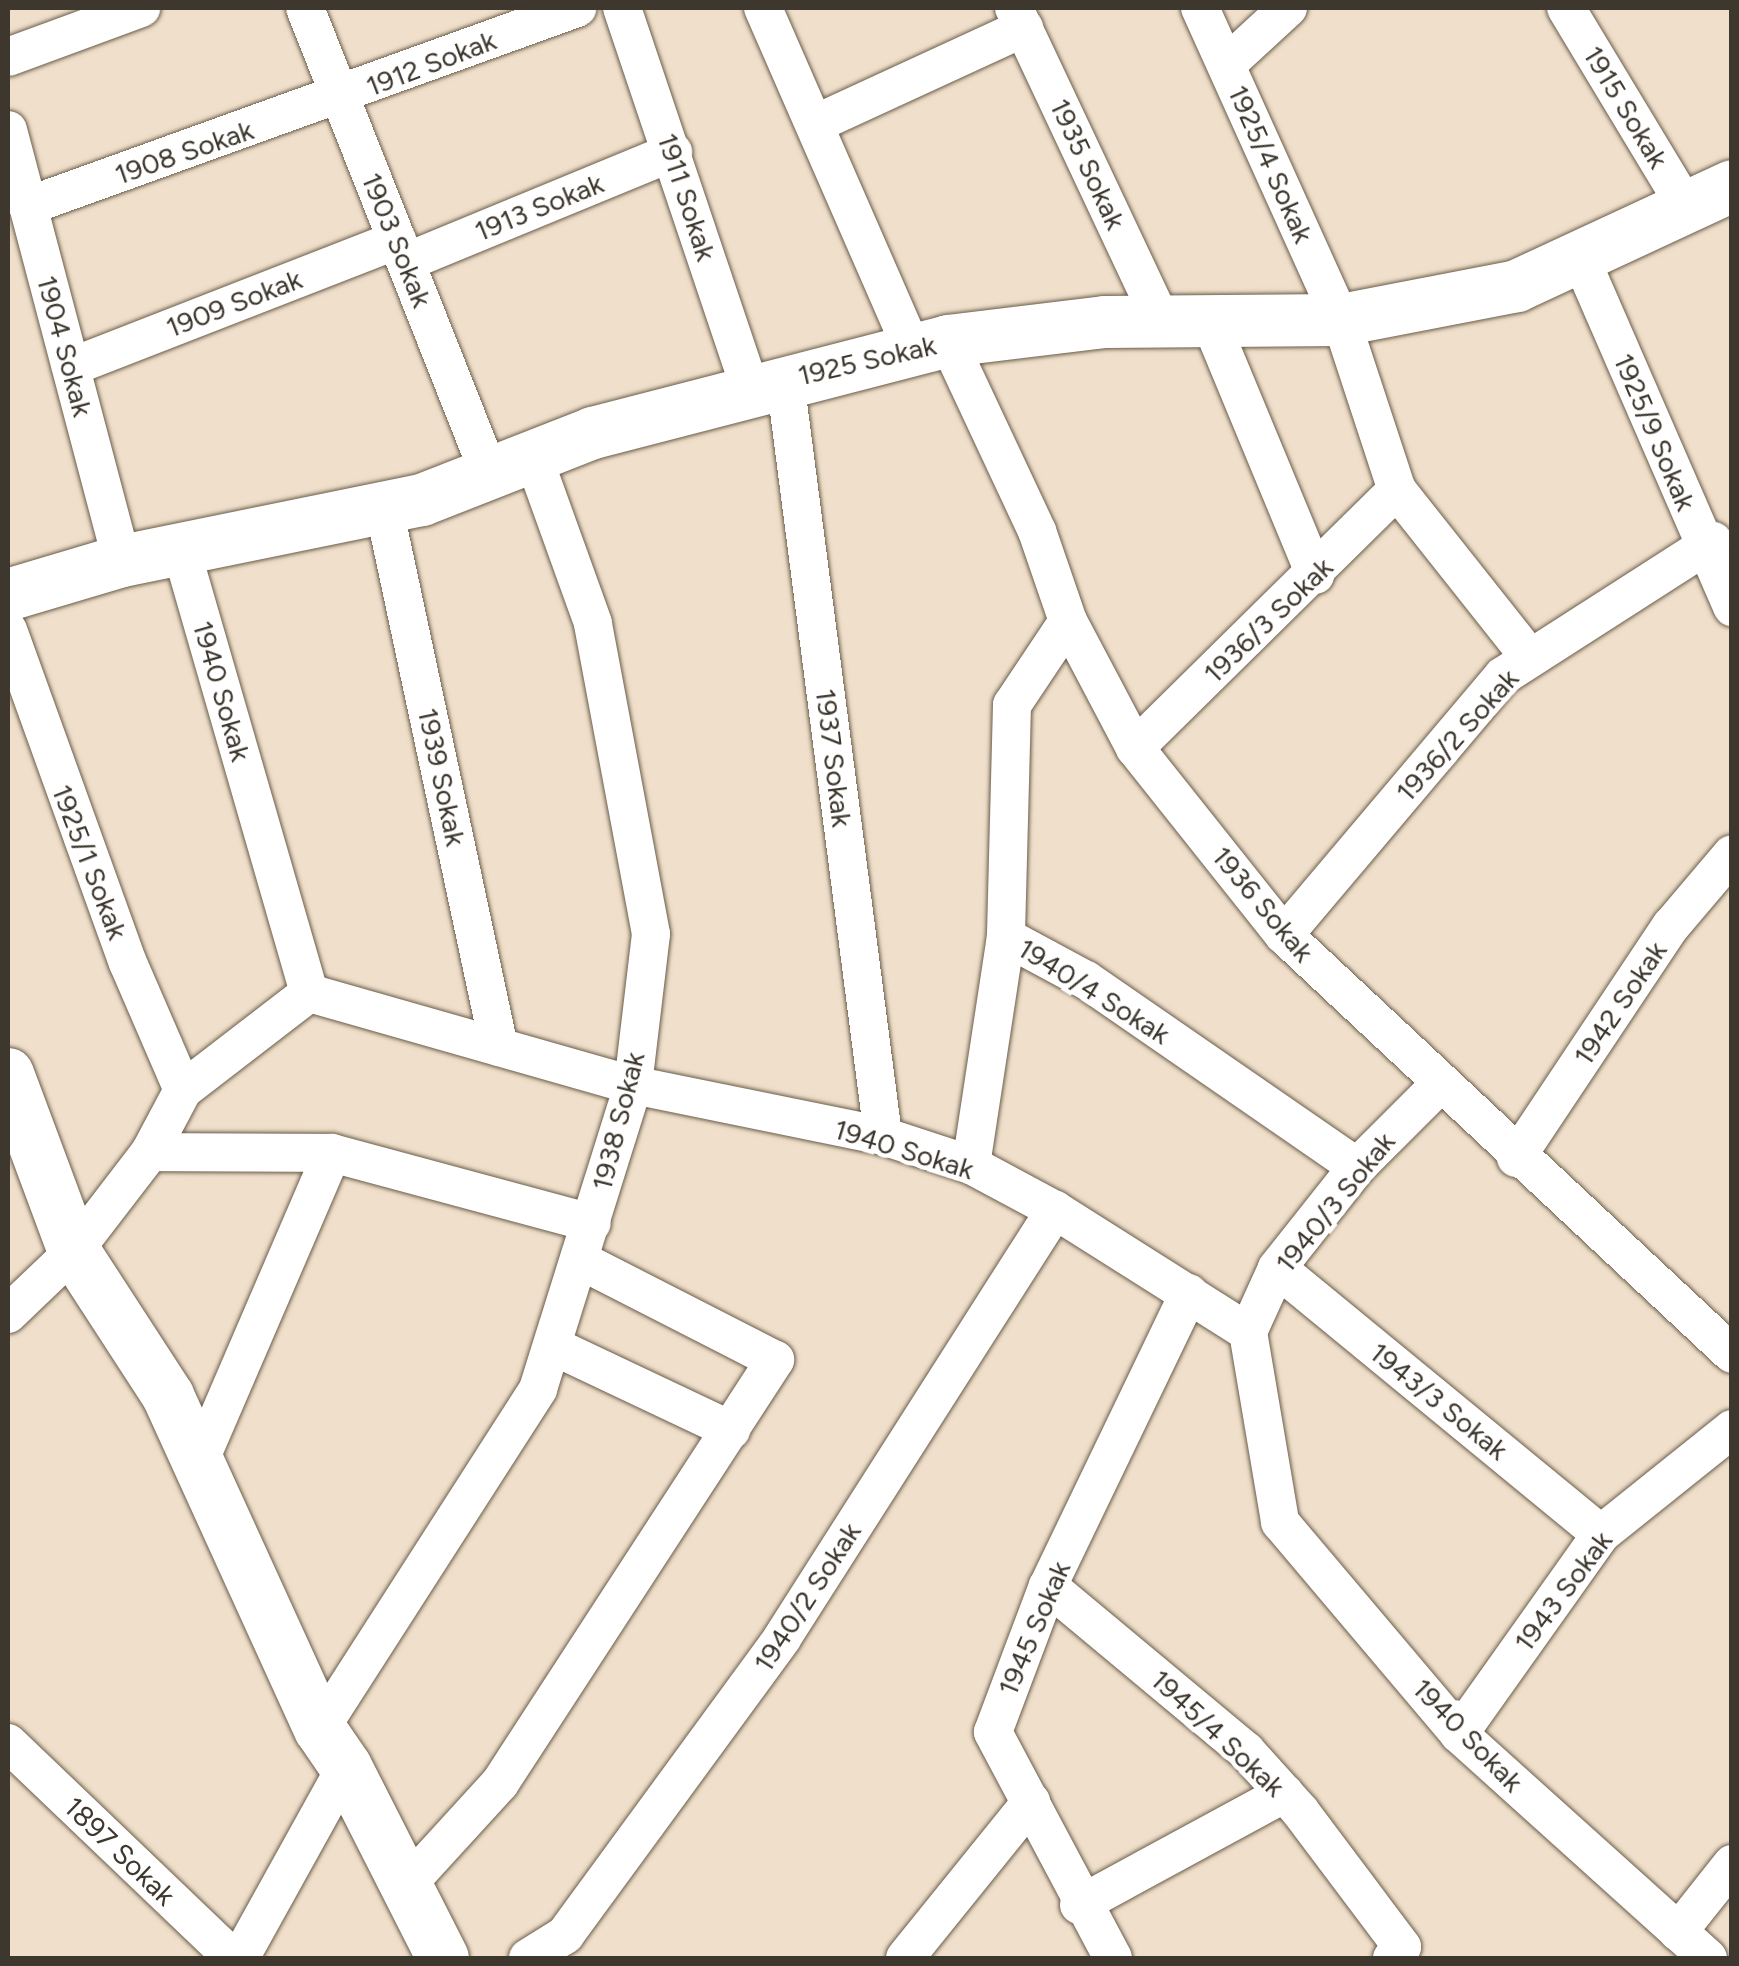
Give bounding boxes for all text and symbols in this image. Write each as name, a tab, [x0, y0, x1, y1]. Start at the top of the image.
street label: 1912 Sokak	[361, 23, 501, 103]
street label: 1915 Sokak	[1576, 40, 1676, 174]
street label: 1925/4 Sokak	[1221, 80, 1321, 248]
street label: 1935 Sokak	[1043, 93, 1133, 235]
street label: 1908 Sokak	[110, 113, 258, 191]
street label: 1911 Sokak	[651, 129, 723, 265]
street label: 1913 Sokak	[470, 166, 608, 248]
street label: 1903 Sokak	[355, 168, 439, 312]
street label: 1909 Sokak	[161, 262, 307, 344]
street label: 1904 Sokak	[30, 272, 100, 420]
street label: 1925 Sokak	[795, 328, 939, 392]
street label: 1925/9 Sokak	[1607, 348, 1703, 516]
street label: 1936/3 Sokak	[1197, 550, 1339, 690]
street label: 1940 Sokak	[186, 617, 258, 765]
street label: 1936/2 Sokak	[1389, 662, 1525, 808]
street label: 1937 Sokak	[809, 687, 859, 829]
street label: 1939 Sokak	[411, 705, 473, 849]
street label: 1925/1 Sokak	[45, 780, 135, 944]
street label: 1936 Sokak	[1205, 840, 1321, 968]
street label: 1940/4 Sokak	[1012, 931, 1176, 1051]
street label: 1942 Sokak	[1566, 935, 1674, 1071]
street label: 1938 Sokak	[585, 1048, 651, 1194]
street label: 1940 Sokak	[830, 1112, 978, 1186]
street label: 1940/3 Sokak	[1268, 1125, 1402, 1279]
street label: 1943/3 Sokak	[1363, 1335, 1515, 1467]
street label: 1940/2 Sokak	[746, 1516, 868, 1678]
street label: 1943 Sokak	[1507, 1524, 1619, 1658]
street label: 1945 Sokak	[991, 1556, 1077, 1700]
street label: 1945/4 Sokak	[1144, 1663, 1292, 1803]
street label: 1940 Sokak	[1406, 1671, 1530, 1799]
street label: 1897 Sokak	[58, 1790, 182, 1912]

